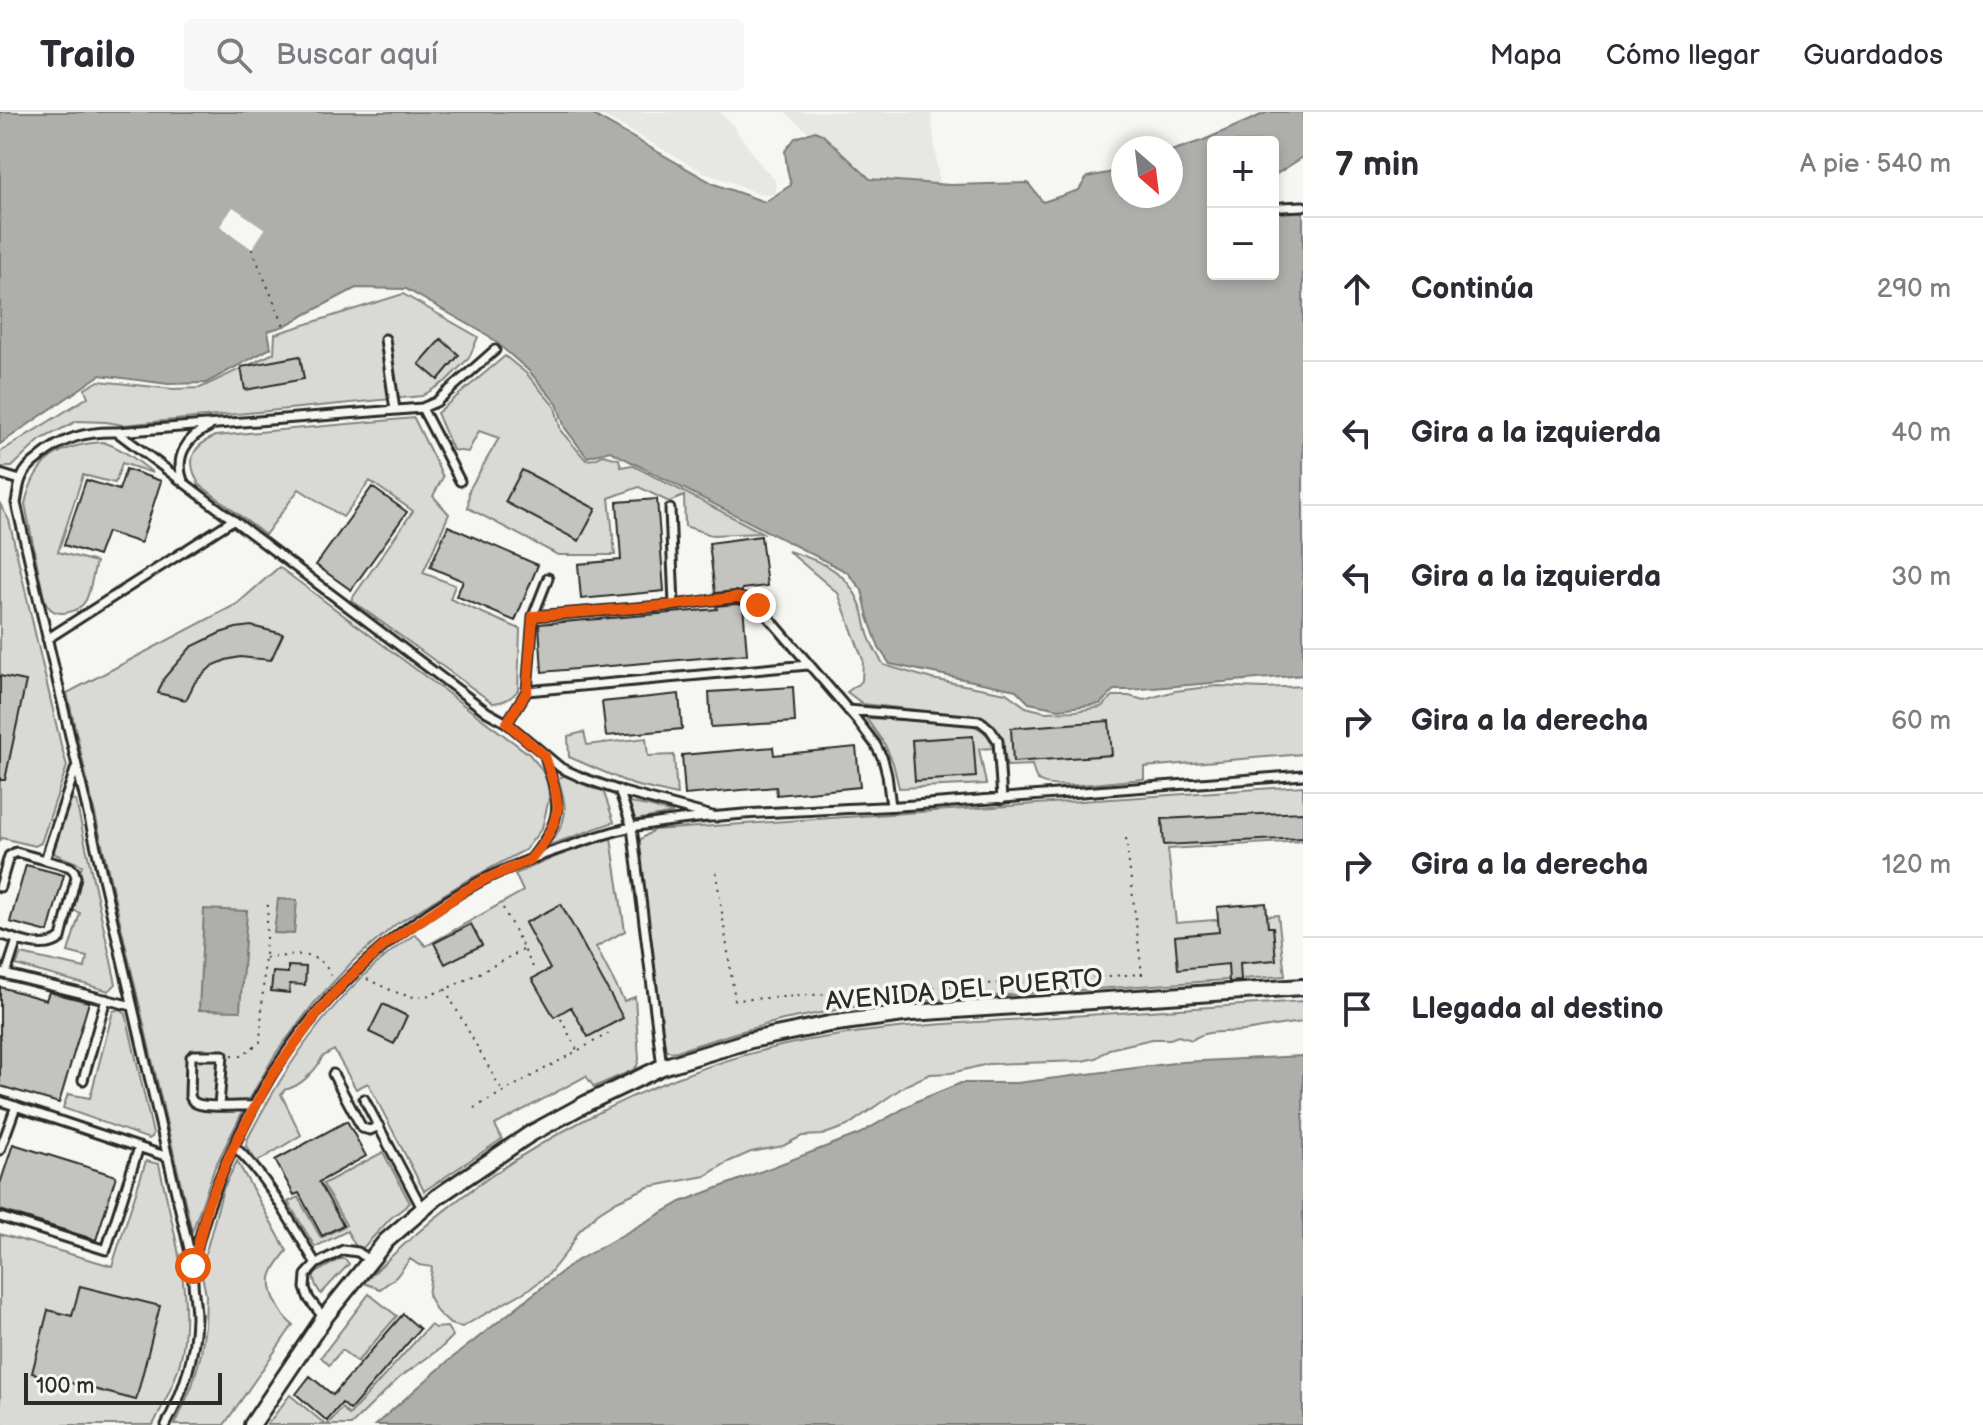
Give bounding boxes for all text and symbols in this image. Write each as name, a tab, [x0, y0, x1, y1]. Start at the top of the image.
search box	[184, 19, 744, 91]
text: Trailo	[40, 33, 136, 78]
icon: search	[212, 33, 256, 77]
text: Buscar aquí	[276, 37, 438, 73]
text: Mapa	[1490, 39, 1562, 72]
text: Cómo llegar	[1606, 39, 1759, 72]
text: Guardados	[1803, 39, 1943, 72]
north arrow	[1111, 136, 1183, 208]
map controls	[1207, 136, 1279, 280]
button: +	[1207, 136, 1279, 208]
text: 7 min	[1335, 144, 1419, 185]
text: A pie · 540 m	[1800, 149, 1951, 180]
button: −	[1207, 208, 1279, 280]
icon: ahead	[1335, 267, 1379, 311]
text: Continúa	[1411, 271, 1534, 307]
text: 290 m	[1877, 274, 1951, 305]
icon: left	[1335, 411, 1379, 455]
text: Gira a la izquierda	[1411, 415, 1661, 451]
text: 40 m	[1891, 418, 1951, 449]
icon: left	[1335, 555, 1379, 599]
text: Gira a la izquierda	[1411, 559, 1661, 595]
text: 30 m	[1891, 562, 1951, 593]
route end	[740, 587, 776, 623]
icon: right	[1335, 699, 1379, 743]
text: Gira a la derecha	[1411, 703, 1648, 739]
text: 60 m	[1891, 706, 1951, 737]
icon: right	[1335, 843, 1379, 887]
text: Gira a la derecha	[1411, 847, 1648, 883]
text: 120 m	[1882, 850, 1951, 881]
street label: AVENIDA DEL PUERTO	[824, 963, 1104, 1018]
icon: arrive	[1335, 987, 1379, 1031]
text: Llegada al destino	[1411, 991, 1664, 1027]
route start	[175, 1248, 211, 1284]
scale bar	[24, 1369, 222, 1405]
text: 100 m	[36, 1373, 95, 1400]

